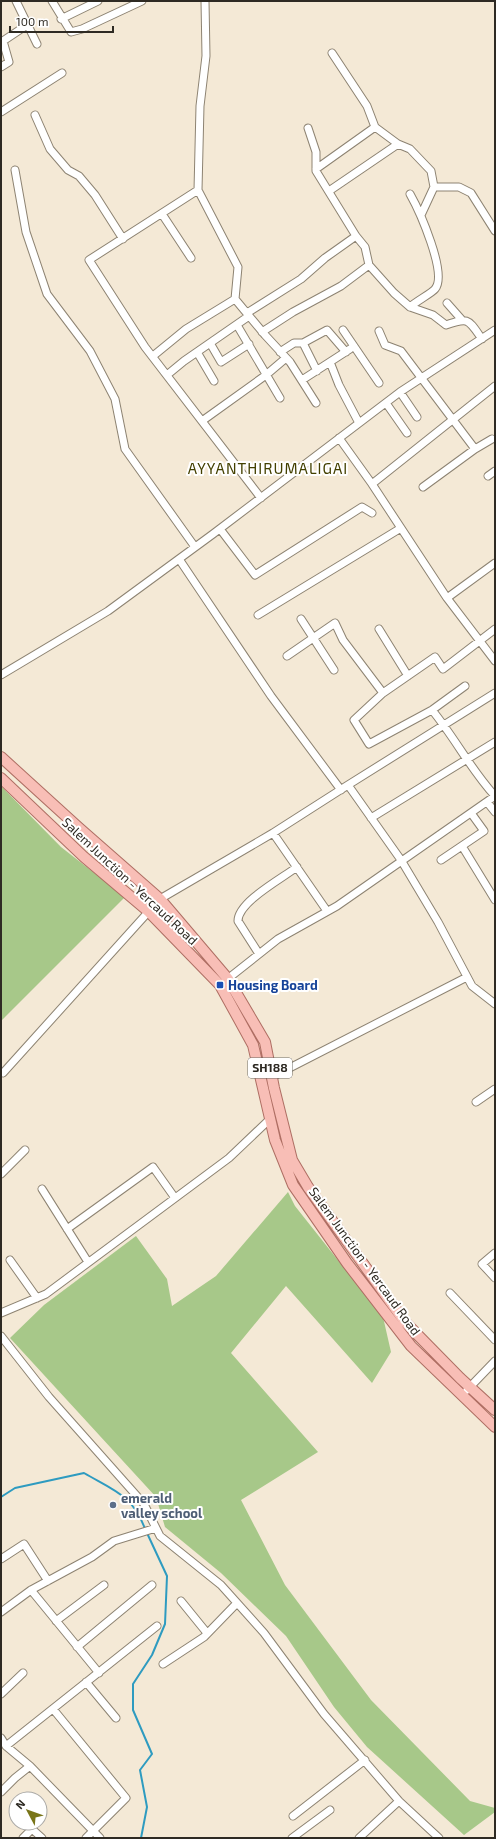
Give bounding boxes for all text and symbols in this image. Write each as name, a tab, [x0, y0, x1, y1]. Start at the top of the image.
scale bar	[10, 8, 113, 34]
text: 100 m	[16, 14, 48, 28]
district label: AYYANTHIRUMALIGAI	[188, 459, 348, 477]
street label: Salem Junction - Yercaud Road	[59, 814, 201, 948]
place label: Housing Board	[228, 977, 318, 993]
marker: Housing Board	[215, 980, 225, 990]
road number: SH188	[248, 1058, 292, 1078]
street label: Salem Junction - Yercaud Road	[306, 1184, 424, 1338]
place label: emerald valley school	[121, 1490, 203, 1521]
marker: emerald valley school	[108, 1500, 118, 1510]
north arrow	[8, 1791, 48, 1831]
text: N	[13, 1797, 28, 1811]

